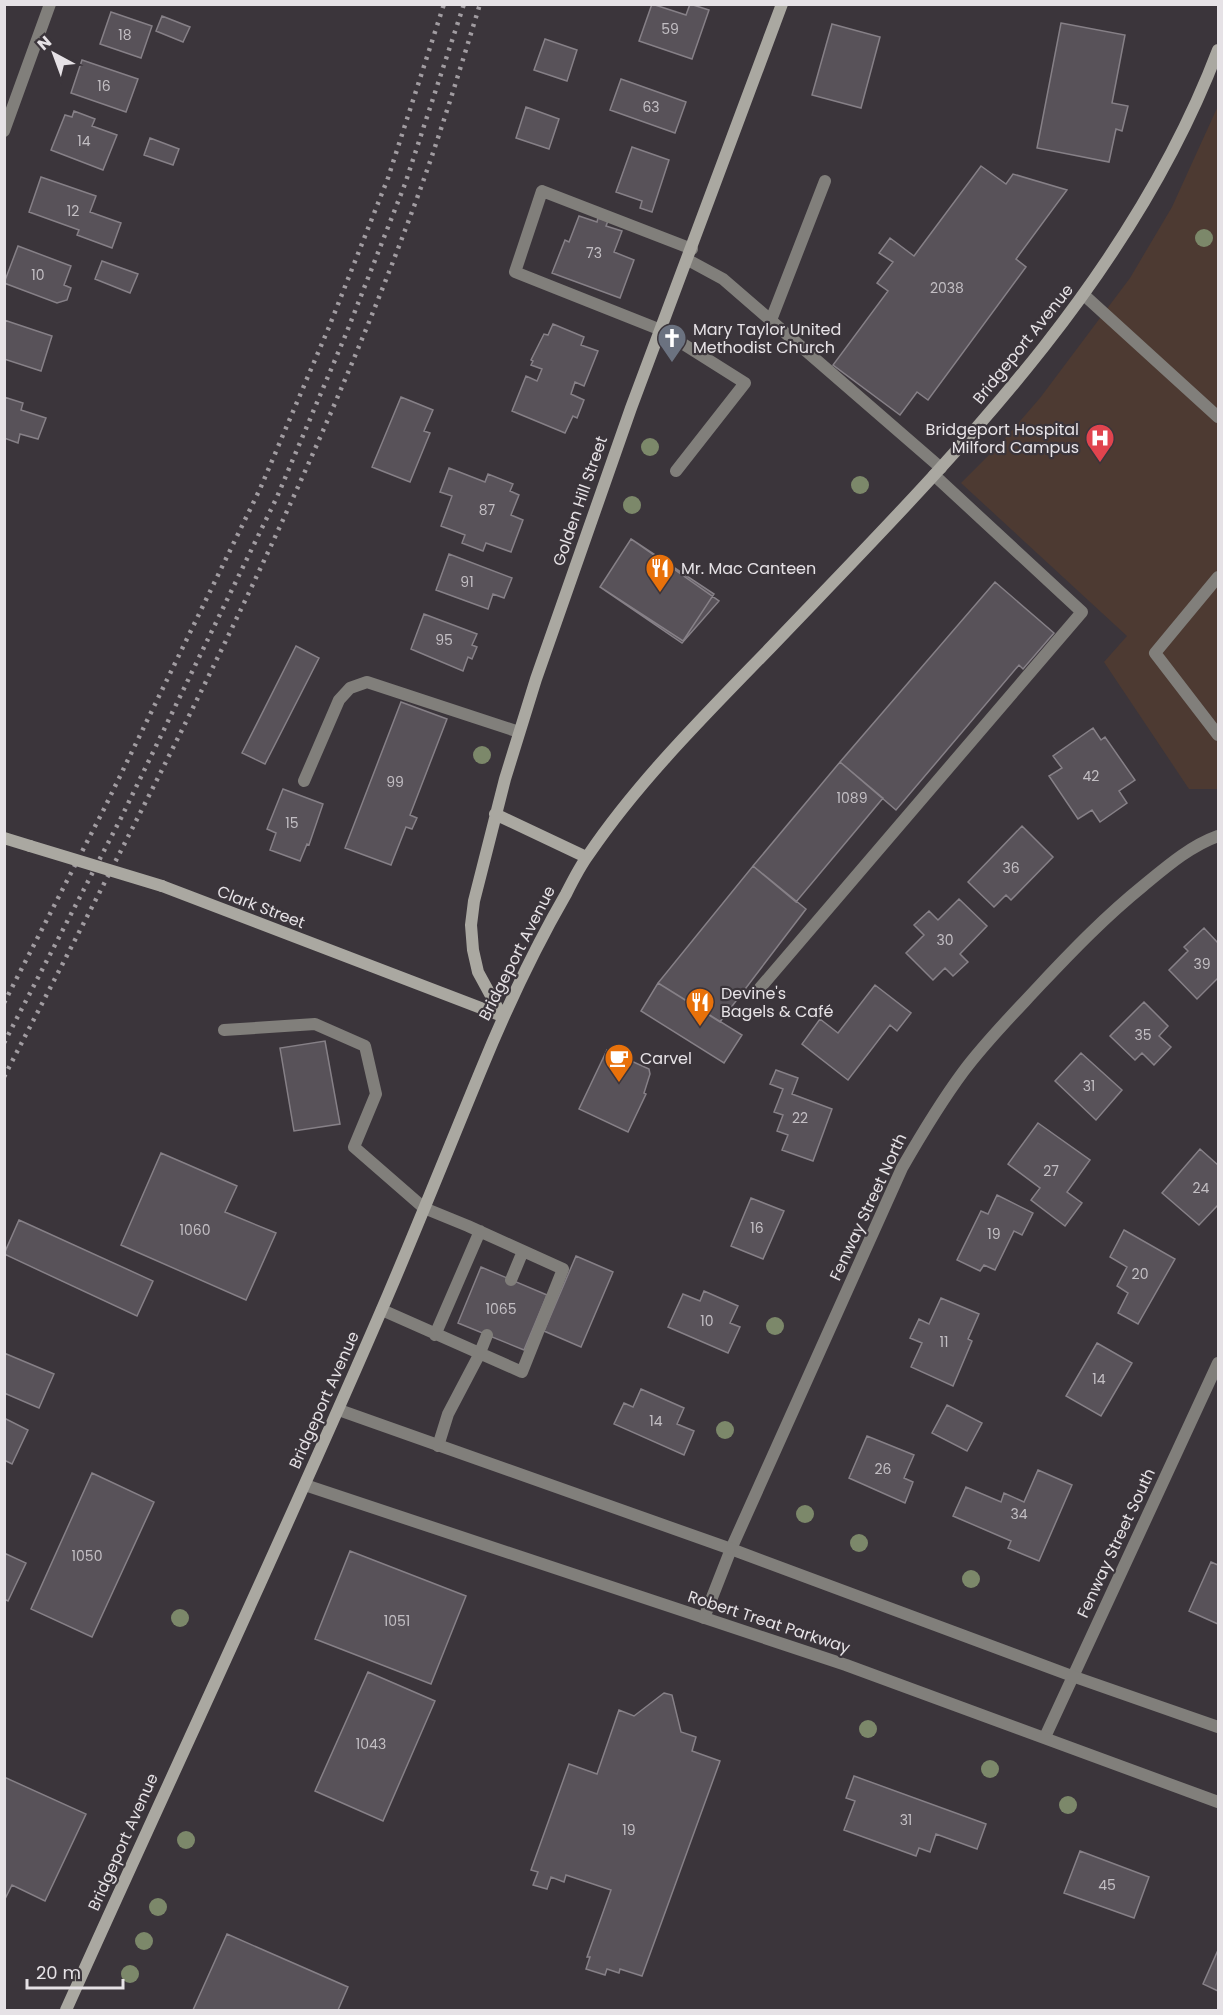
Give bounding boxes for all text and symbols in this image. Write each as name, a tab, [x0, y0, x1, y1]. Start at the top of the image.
house number: 59	[661, 19, 679, 39]
north arrow	[24, 24, 84, 84]
house number: 18	[118, 25, 132, 45]
text: N	[32, 30, 57, 56]
house number: 16	[97, 76, 111, 96]
house number: 63	[642, 97, 660, 117]
house number: 14	[77, 131, 91, 151]
house number: 12	[67, 201, 79, 221]
house number: 73	[586, 243, 602, 263]
house number: 10	[31, 265, 45, 285]
house number: 2038	[930, 278, 964, 298]
street label: Bridgeport Avenue	[967, 279, 1079, 409]
place label: Mary Taylor United Methodist Church	[693, 318, 841, 359]
church icon: Mary Taylor United Methodist Church	[656, 322, 688, 364]
place label: Bridgeport Hospital Milford Campus	[926, 418, 1079, 459]
hospital icon: Bridgeport Hospital Milford Campus	[1084, 422, 1116, 464]
street label: Golden Hill Street	[547, 433, 613, 569]
house number: 87	[479, 500, 496, 520]
restaurant icon: Mr. Mac Canteen	[644, 552, 676, 594]
place label: Mr. Mac Canteen	[681, 557, 816, 580]
house number: 91	[460, 572, 474, 592]
house number: 95	[435, 630, 453, 650]
house number: 42	[1083, 766, 1099, 786]
house number: 99	[386, 772, 404, 792]
house number: 1089	[837, 788, 867, 808]
house number: 15	[285, 813, 299, 833]
house number: 36	[1002, 858, 1020, 878]
street label: Clark Street	[214, 880, 308, 934]
street label: Bridgeport Avenue	[473, 882, 561, 1024]
house number: 30	[936, 930, 954, 950]
house number: 39	[1193, 954, 1211, 974]
place label: Devine's Bagels & Café	[721, 982, 833, 1023]
restaurant icon: Devine's Bagels & Café	[684, 986, 716, 1028]
house number: 35	[1134, 1025, 1152, 1045]
cafe icon: Carvel	[603, 1042, 635, 1084]
place label: Carvel	[640, 1047, 692, 1070]
house number: 31	[1083, 1076, 1095, 1096]
house number: 22	[792, 1108, 808, 1128]
street label: Fenway Street North	[824, 1130, 912, 1284]
house number: 27	[1043, 1161, 1059, 1181]
house number: 24	[1193, 1178, 1210, 1198]
house number: 16	[750, 1218, 764, 1238]
house number: 1060	[180, 1220, 210, 1240]
house number: 19	[987, 1224, 1001, 1244]
house number: 20	[1132, 1264, 1148, 1284]
house number: 1065	[486, 1299, 516, 1319]
house number: 10	[700, 1311, 714, 1331]
street label: Bridgeport Avenue	[283, 1327, 365, 1472]
house number: 11	[940, 1332, 948, 1352]
house number: 14	[1092, 1369, 1106, 1389]
house number: 14	[649, 1411, 663, 1431]
house number: 26	[875, 1459, 892, 1479]
street label: Fenway Street South	[1071, 1465, 1161, 1621]
house number: 34	[1010, 1504, 1028, 1524]
house number: 1050	[72, 1546, 102, 1566]
street label: Robert Treat Parkway	[685, 1585, 853, 1659]
house number: 1051	[384, 1611, 410, 1631]
house number: 1043	[356, 1734, 386, 1754]
street label: Bridgeport Avenue	[82, 1769, 164, 1914]
house number: 31	[900, 1810, 912, 1830]
house number: 19	[622, 1820, 636, 1840]
house number: 45	[1098, 1875, 1116, 1895]
scale bar	[27, 1952, 123, 1990]
text: 20 m	[36, 1960, 81, 1985]

